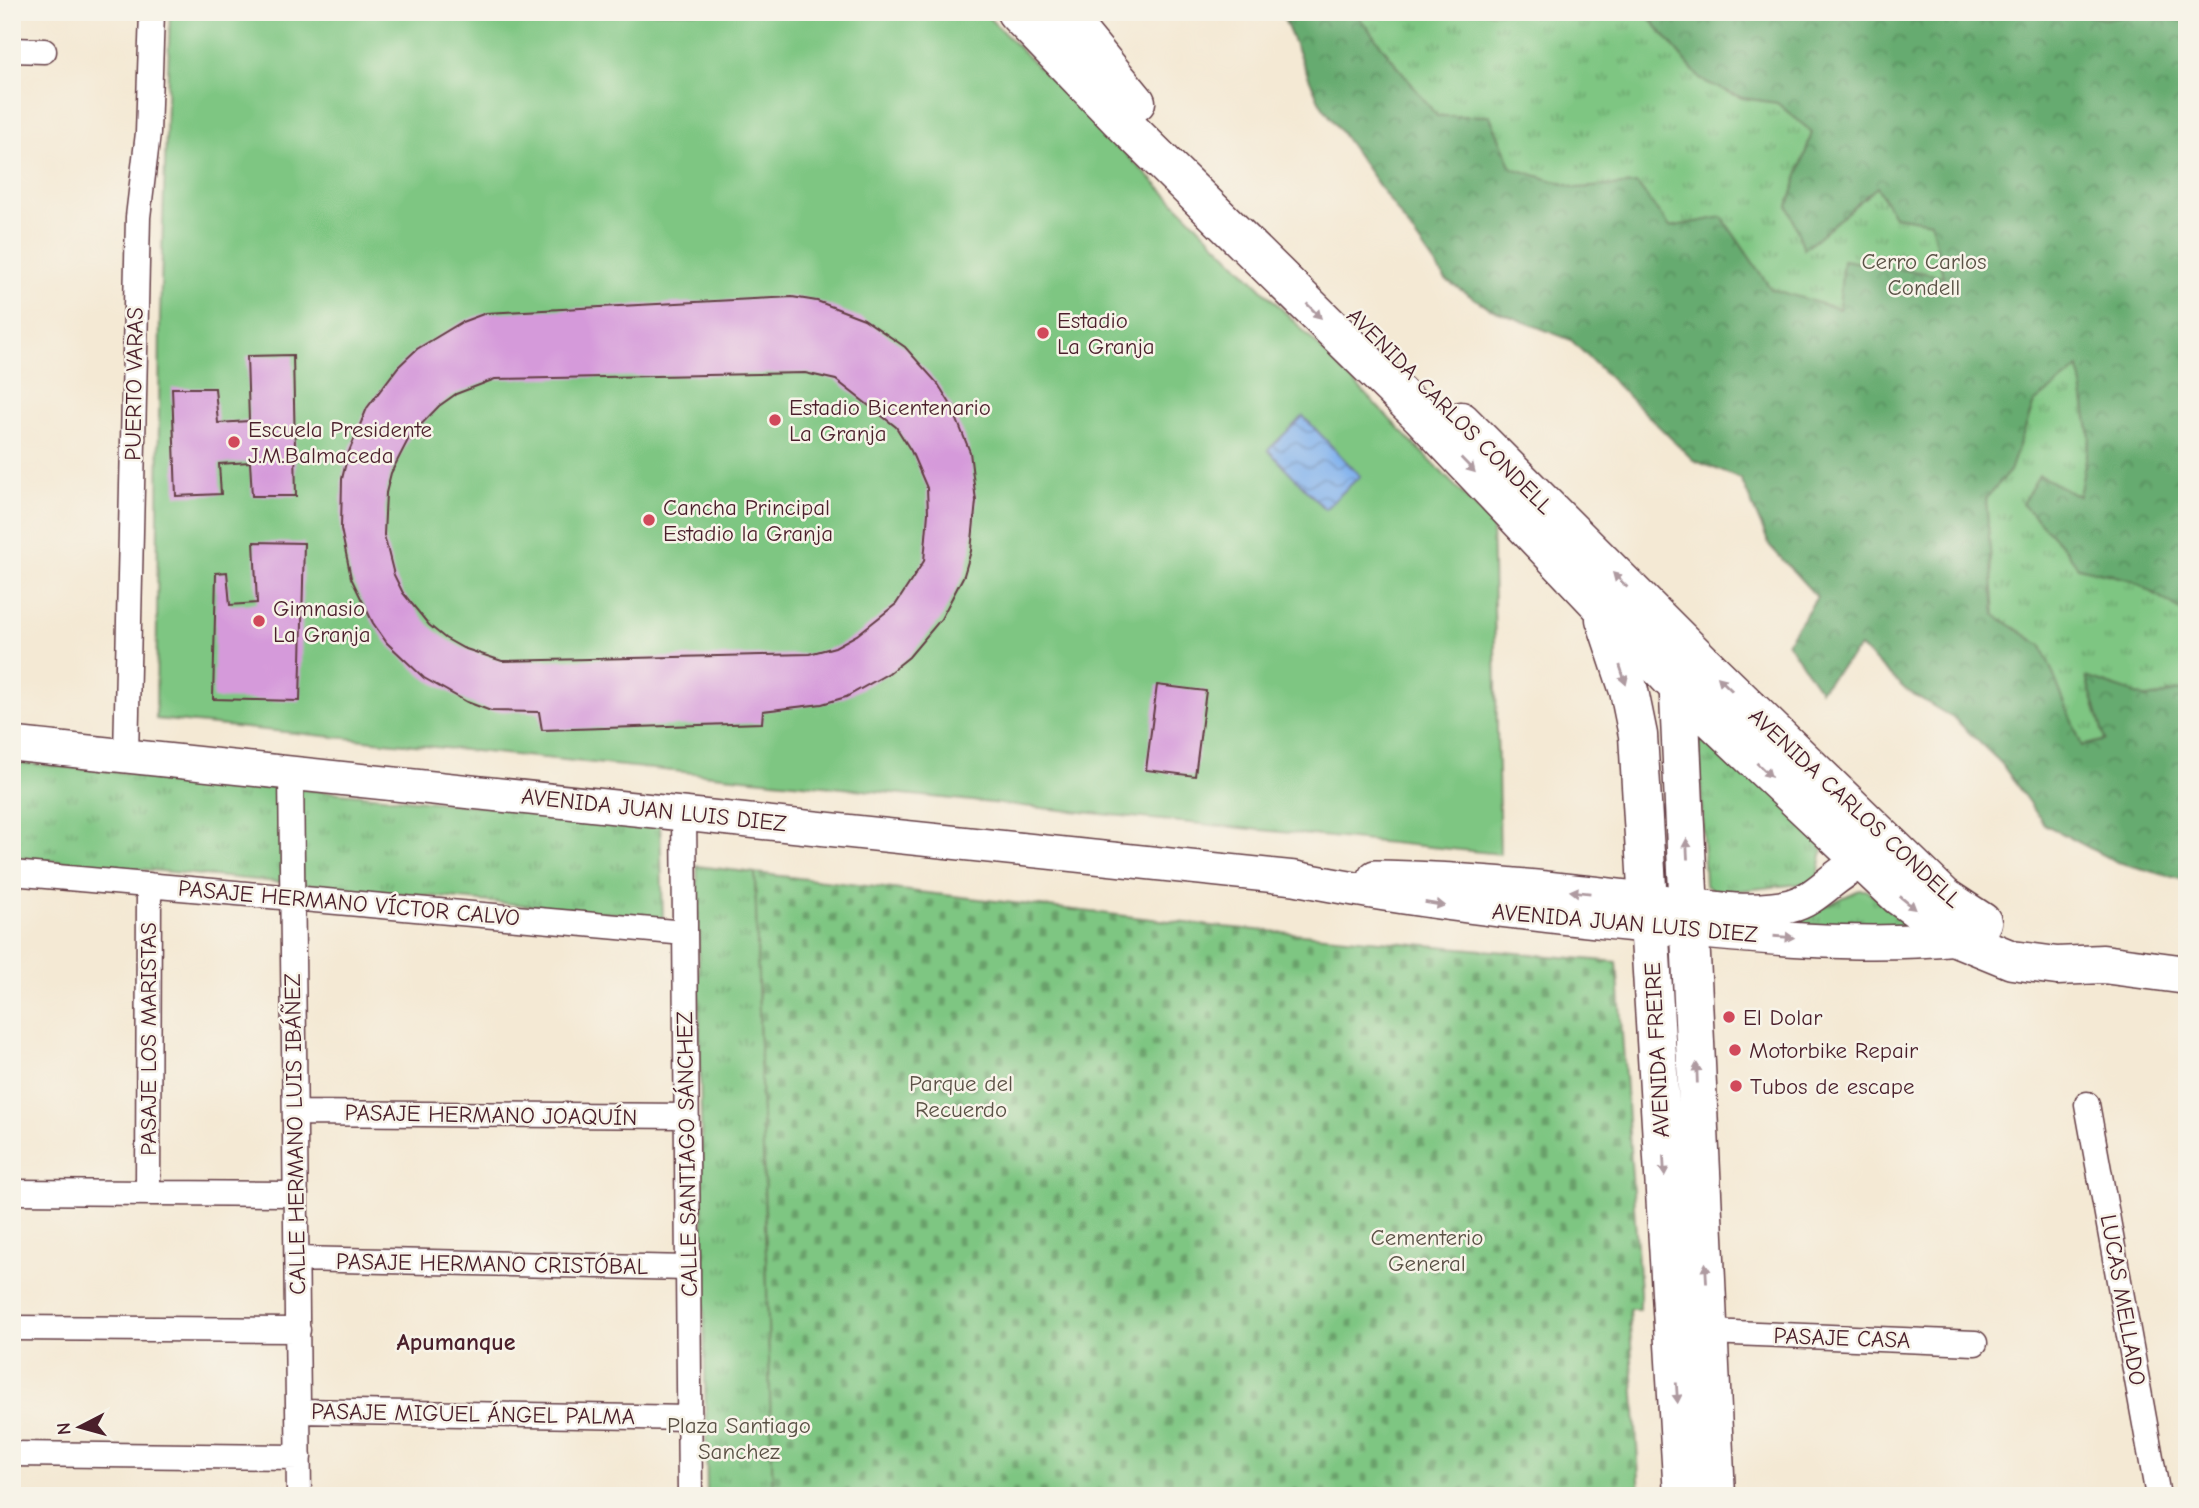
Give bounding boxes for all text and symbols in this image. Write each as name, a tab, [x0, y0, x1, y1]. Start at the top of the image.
park label: Cerro Carlos Condell	[1861, 248, 1987, 301]
street label: AVENIDA CARLOS CONDELL	[1341, 302, 1559, 520]
one-way arrow	[1305, 303, 1322, 319]
street label: PUERTO VARAS	[119, 307, 149, 461]
place label: Estadio La Granja	[1057, 307, 1155, 360]
marker: Estadio La Granja	[1035, 325, 1051, 341]
place label: Estadio Bicentenario La Granja	[789, 394, 991, 447]
marker: Estadio Bicentenario La Granja	[767, 412, 783, 428]
place label: Escuela Presidente J.M.Balmaceda	[248, 416, 432, 469]
marker: Escuela Presidente J.M.Balmaceda	[226, 434, 242, 450]
one-way arrow	[1459, 457, 1476, 474]
place label: Cancha Principal Estadio la Granja	[663, 494, 833, 547]
marker: Cancha Principal Estadio la Granja	[641, 512, 657, 528]
one-way arrow	[1612, 572, 1629, 589]
place label: Gimnasio La Granja	[273, 595, 371, 648]
marker: Gimnasio La Granja	[251, 613, 267, 629]
one-way arrow	[1619, 665, 1629, 686]
one-way arrow	[1716, 676, 1733, 693]
street label: AVENIDA CARLOS CONDELL	[1743, 702, 1967, 914]
one-way arrow	[1755, 761, 1772, 777]
street label: AVENIDA JUAN LUIS DIEZ	[520, 783, 788, 837]
one-way arrow	[1682, 838, 1693, 860]
street label: PASAJE HERMANO VÍCTOR CALVO	[177, 875, 521, 931]
one-way arrow	[1569, 886, 1591, 897]
one-way arrow	[1900, 895, 1917, 910]
street label: AVENIDA JUAN LUIS DIEZ	[1491, 898, 1759, 948]
one-way arrow	[1424, 899, 1446, 910]
street label: PASAJE LOS MARISTAS	[135, 922, 162, 1156]
one-way arrow	[1773, 932, 1795, 943]
street label: AVENIDA FREIRE	[1639, 961, 1675, 1138]
street label: CALLE HERMANO LUIS IBÁÑEZ	[279, 973, 311, 1295]
place label: El Dolar	[1743, 1004, 1823, 1031]
marker: El Dolar	[1721, 1009, 1737, 1025]
street label: CALLE SANTIAGO SÁNCHEZ	[671, 1011, 703, 1297]
place label: Motorbike Repair	[1749, 1037, 1919, 1064]
marker: Motorbike Repair	[1727, 1042, 1743, 1058]
one-way arrow	[1692, 1062, 1703, 1084]
park label: Parque del Recuerdo	[909, 1070, 1013, 1123]
place label: Tubos de escape	[1750, 1073, 1914, 1100]
marker: Tubos de escape	[1728, 1078, 1744, 1094]
street label: PASAJE HERMANO JOAQUÍN	[344, 1099, 638, 1131]
one-way arrow	[1658, 1155, 1669, 1177]
street label: LUCAS MELLADO	[2095, 1212, 2151, 1388]
park label: Cementerio General	[1371, 1224, 1483, 1277]
street label: PASAJE HERMANO CRISTÓBAL	[336, 1248, 649, 1280]
one-way arrow	[1700, 1262, 1711, 1284]
street label: PASAJE CASA	[1773, 1322, 1911, 1354]
district label: Apumanque	[397, 1328, 516, 1356]
one-way arrow	[1672, 1382, 1683, 1404]
north arrow	[46, 1392, 116, 1462]
street label: PASAJE MIGUEL ÁNGEL PALMA	[311, 1398, 635, 1430]
park label: Plaza Santiago Sanchez	[667, 1412, 811, 1465]
text: N	[53, 1421, 76, 1436]

